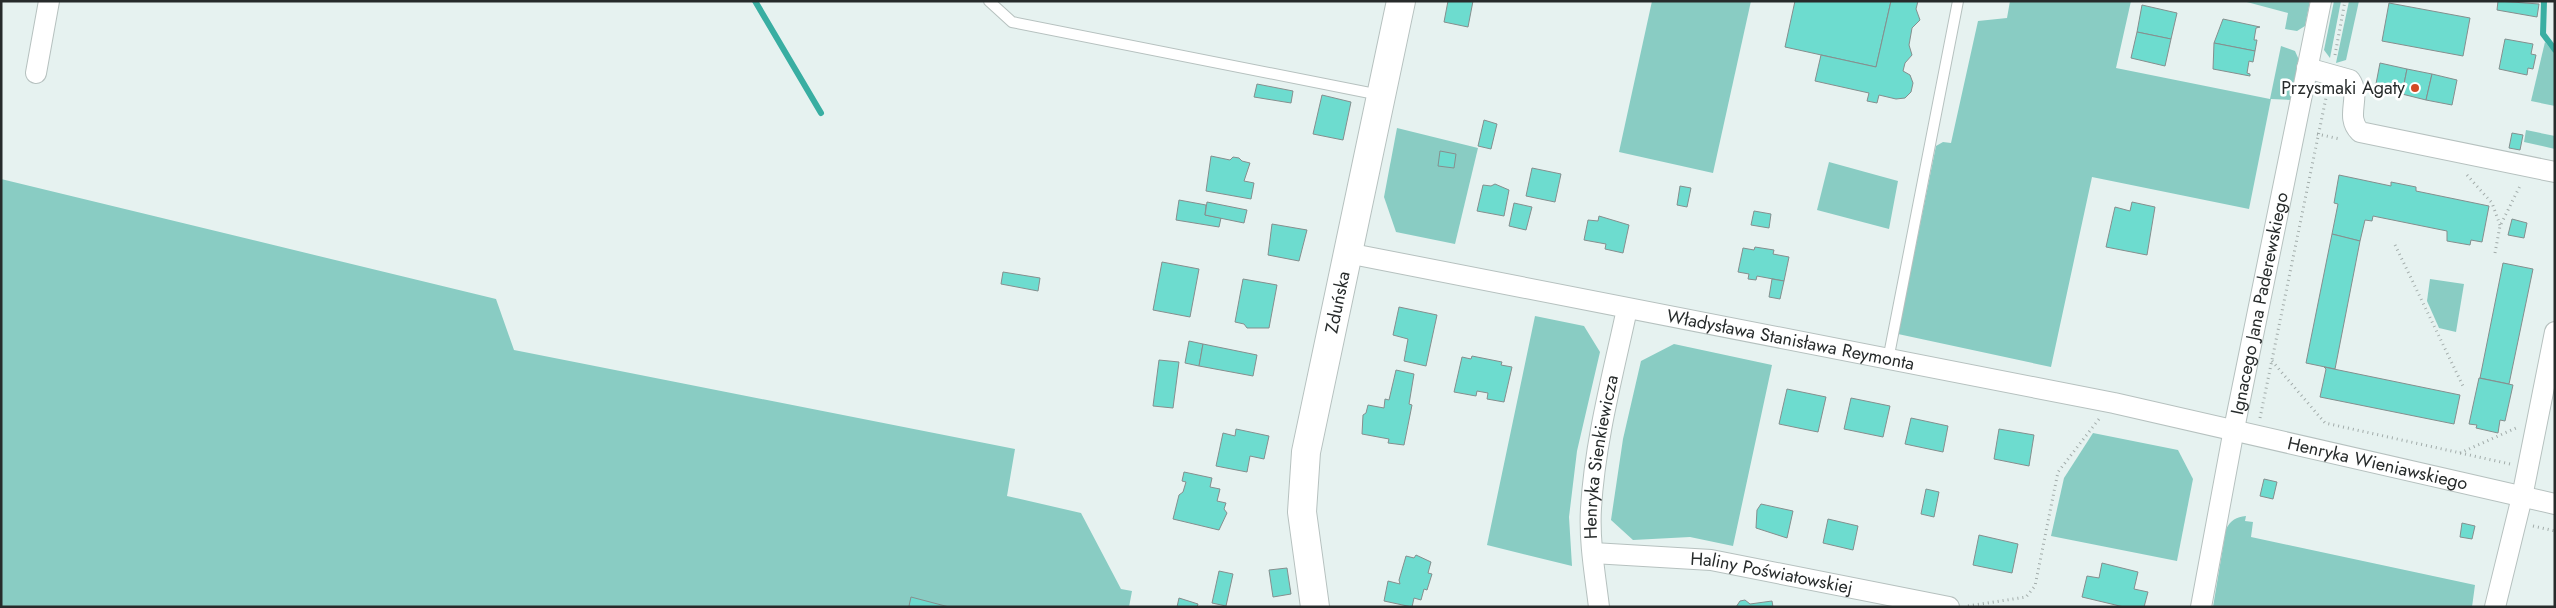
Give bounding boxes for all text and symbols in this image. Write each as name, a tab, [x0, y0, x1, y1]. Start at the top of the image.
place label: Przysmaki Agaty	[2281, 75, 2405, 101]
marker: Przysmaki Agaty	[2409, 82, 2421, 94]
street label: Ignacego Jana Paderewskiego	[2224, 190, 2295, 417]
street label: Zduńska	[1318, 269, 1357, 336]
street label: Władysława Stanisława Reymonta	[1665, 303, 1917, 377]
street label: Henryka Sienkiewicza	[1578, 372, 1625, 540]
street label: Henryka Wieniawskiego	[2285, 430, 2471, 497]
street label: Haliny Poświatowskiej	[1690, 546, 1855, 601]

